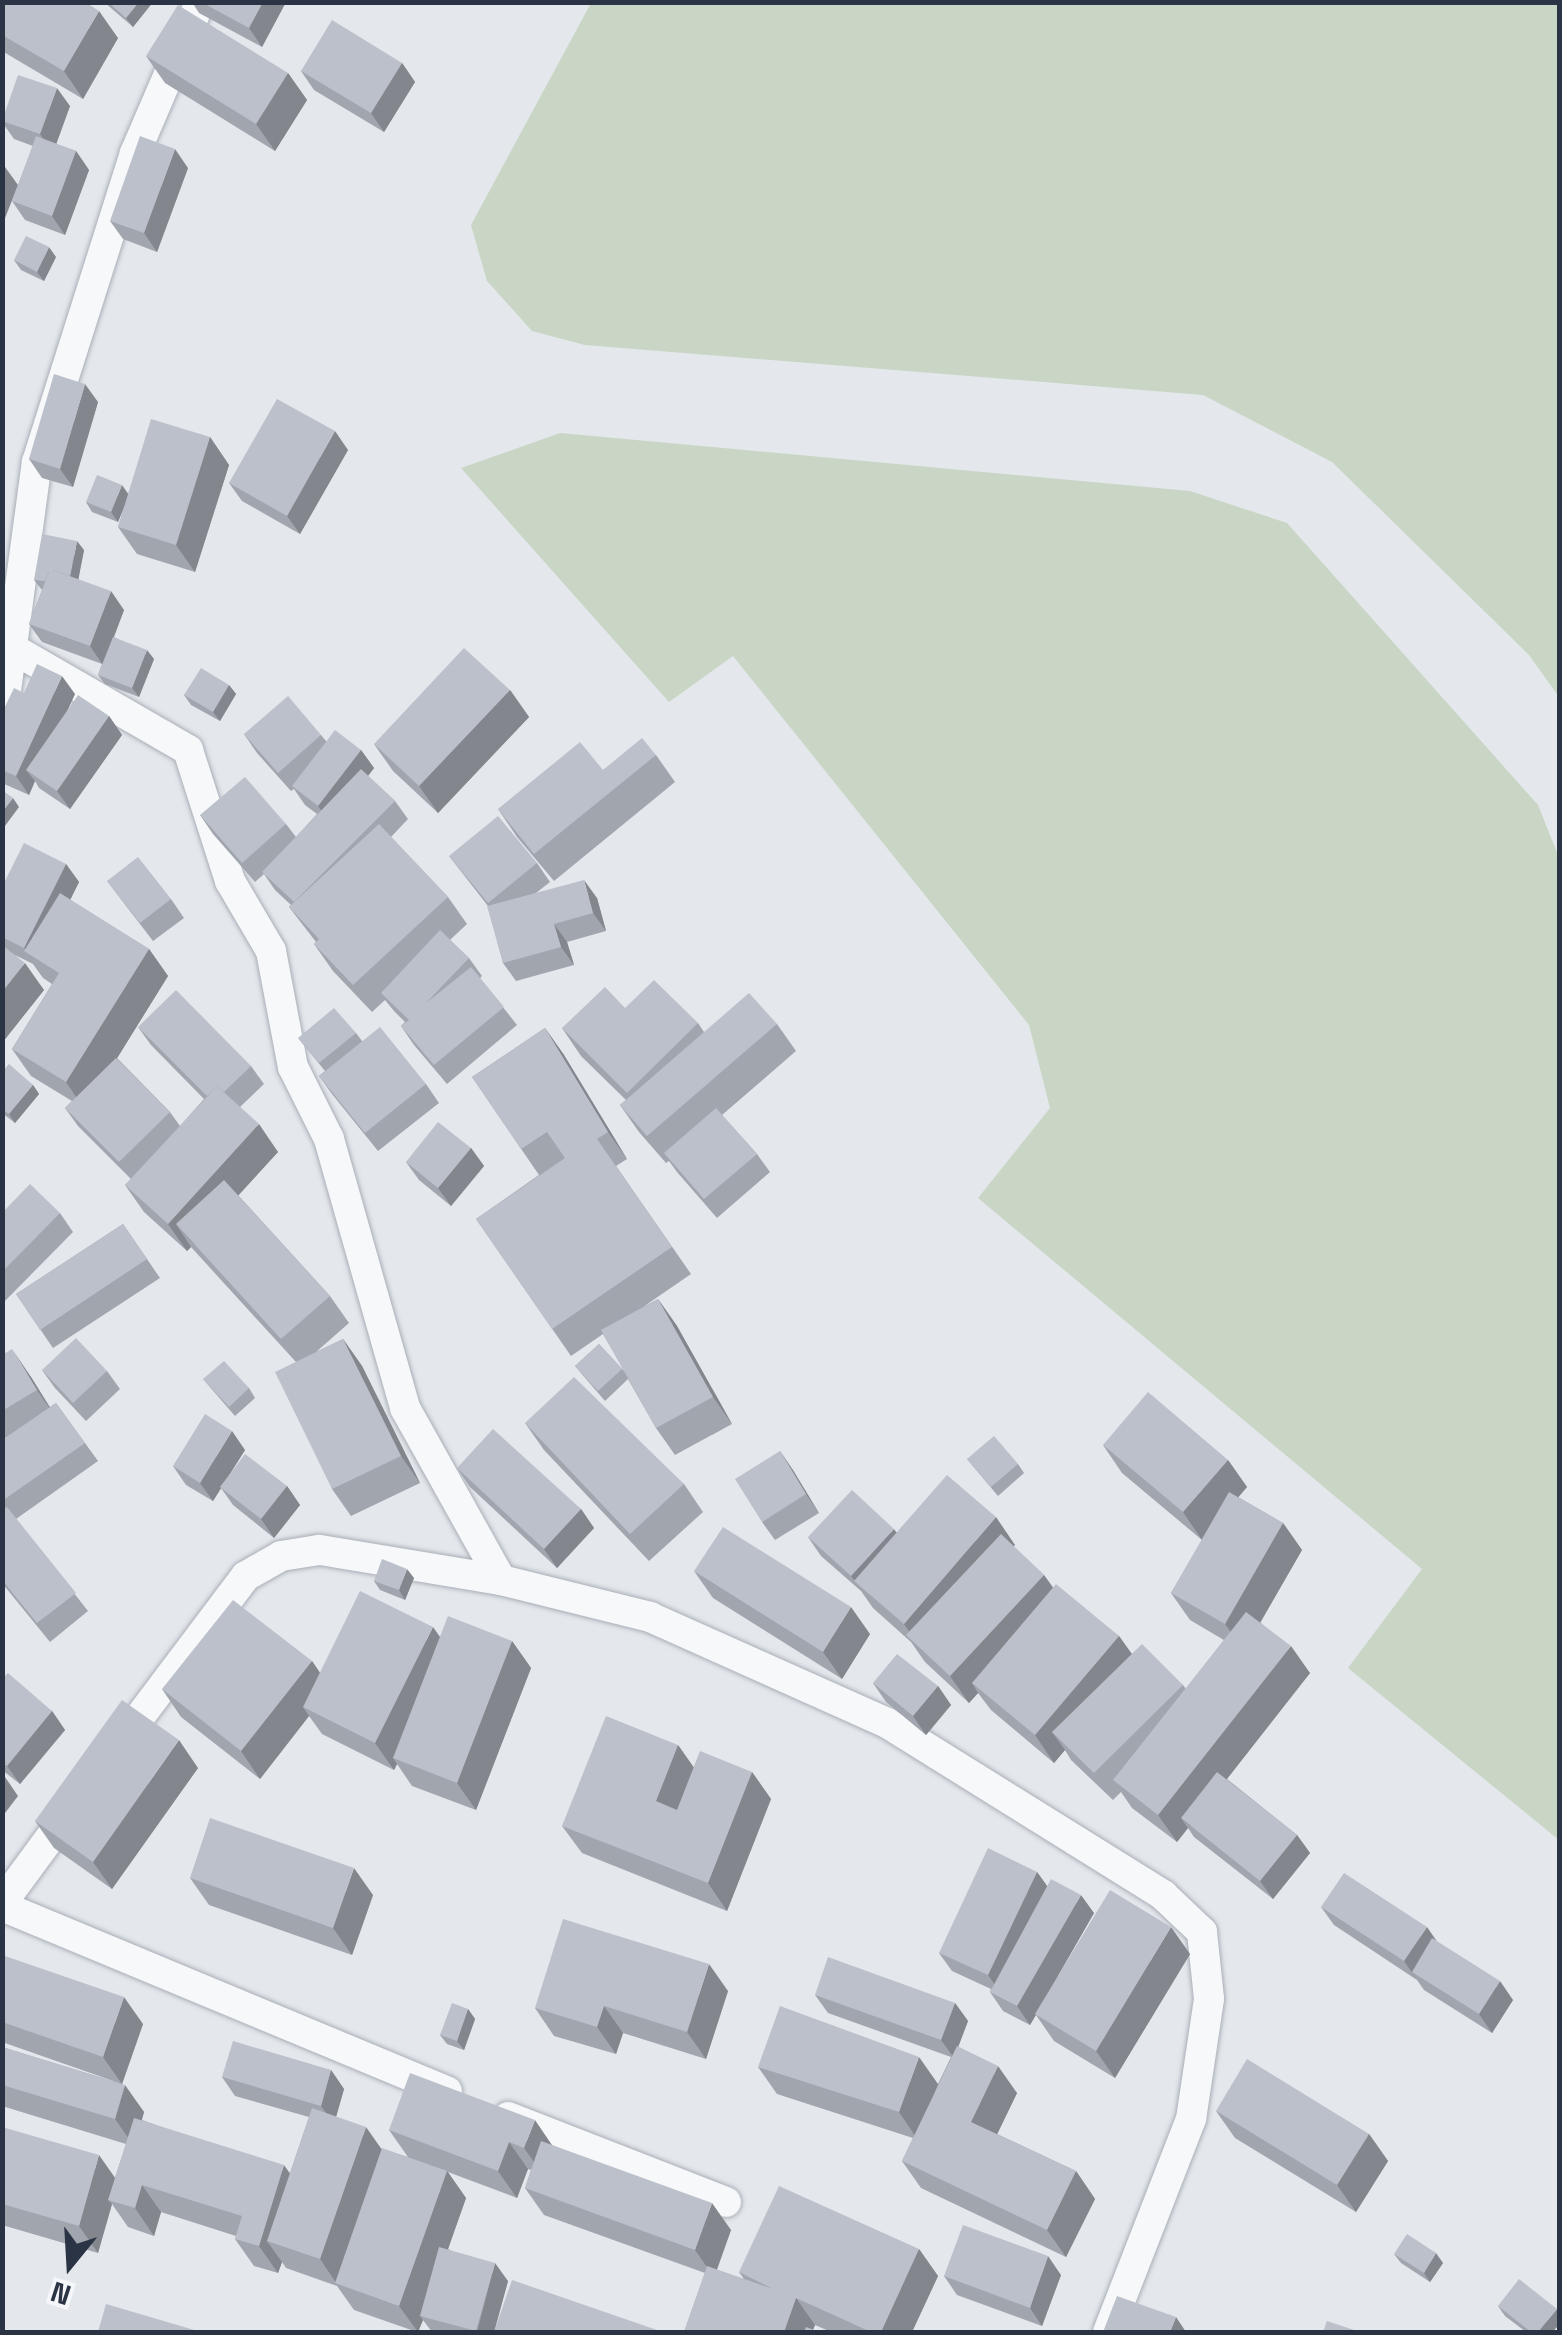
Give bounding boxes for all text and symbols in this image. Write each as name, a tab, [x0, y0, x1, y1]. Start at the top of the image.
north arrow	[20, 2215, 120, 2315]
text: N	[46, 2274, 75, 2314]

